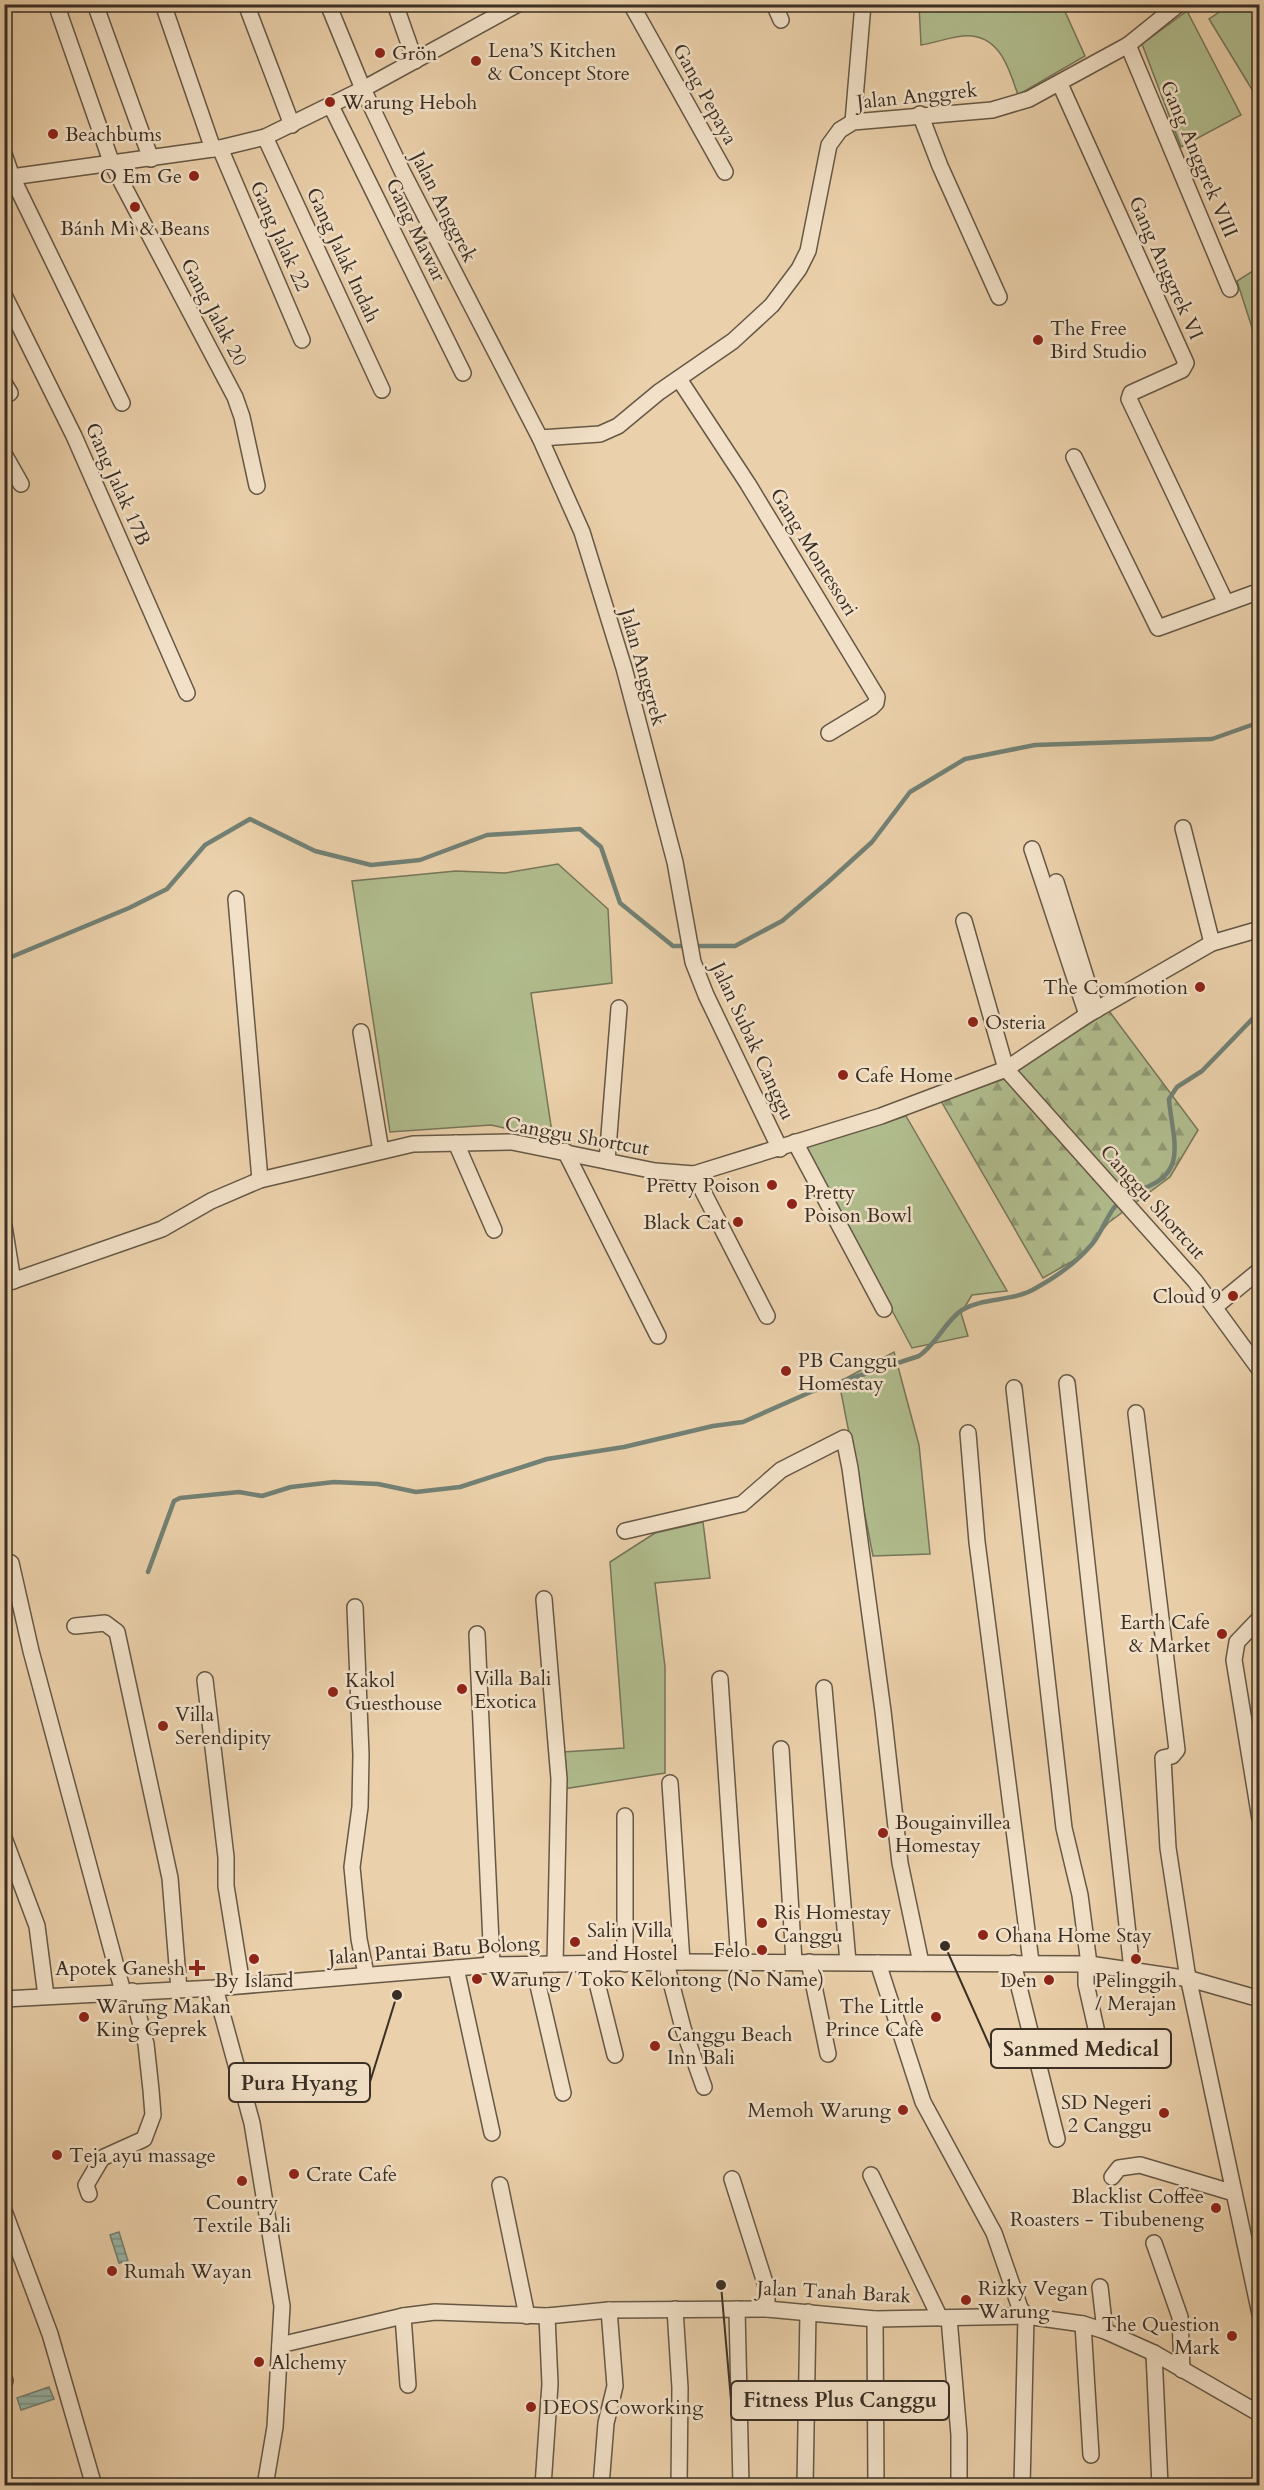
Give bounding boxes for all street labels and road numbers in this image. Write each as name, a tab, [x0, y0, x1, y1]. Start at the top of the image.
street label: Gang Pepaya	[666, 39, 744, 150]
street label: Jalan Anggrek	[852, 76, 979, 116]
street label: Gang Anggrek VIII	[1154, 76, 1244, 242]
street label: Jalan Anggrek	[403, 144, 484, 267]
street label: Gang Mawar	[379, 174, 453, 287]
street label: Gang Jalak 22	[244, 177, 316, 295]
street label: Gang Jalak Indah	[300, 183, 386, 327]
street label: Gang Anggrek VI	[1122, 192, 1210, 344]
street label: Gang Jalak 20	[174, 254, 254, 370]
street label: Gang Jalak 17B	[79, 418, 157, 550]
street label: Gang Montessori	[764, 483, 864, 621]
street label: Jalan Anggrek	[613, 602, 673, 729]
street label: Jalan Subak Canggu	[703, 955, 801, 1124]
street label: Canggu Shortcut	[503, 1110, 652, 1162]
street label: Canggu Shortcut	[1094, 1139, 1212, 1266]
street label: Jalan Pantai Batu Bolong	[325, 1929, 541, 1971]
street label: Jalan Tanah Barak	[753, 2274, 912, 2310]

